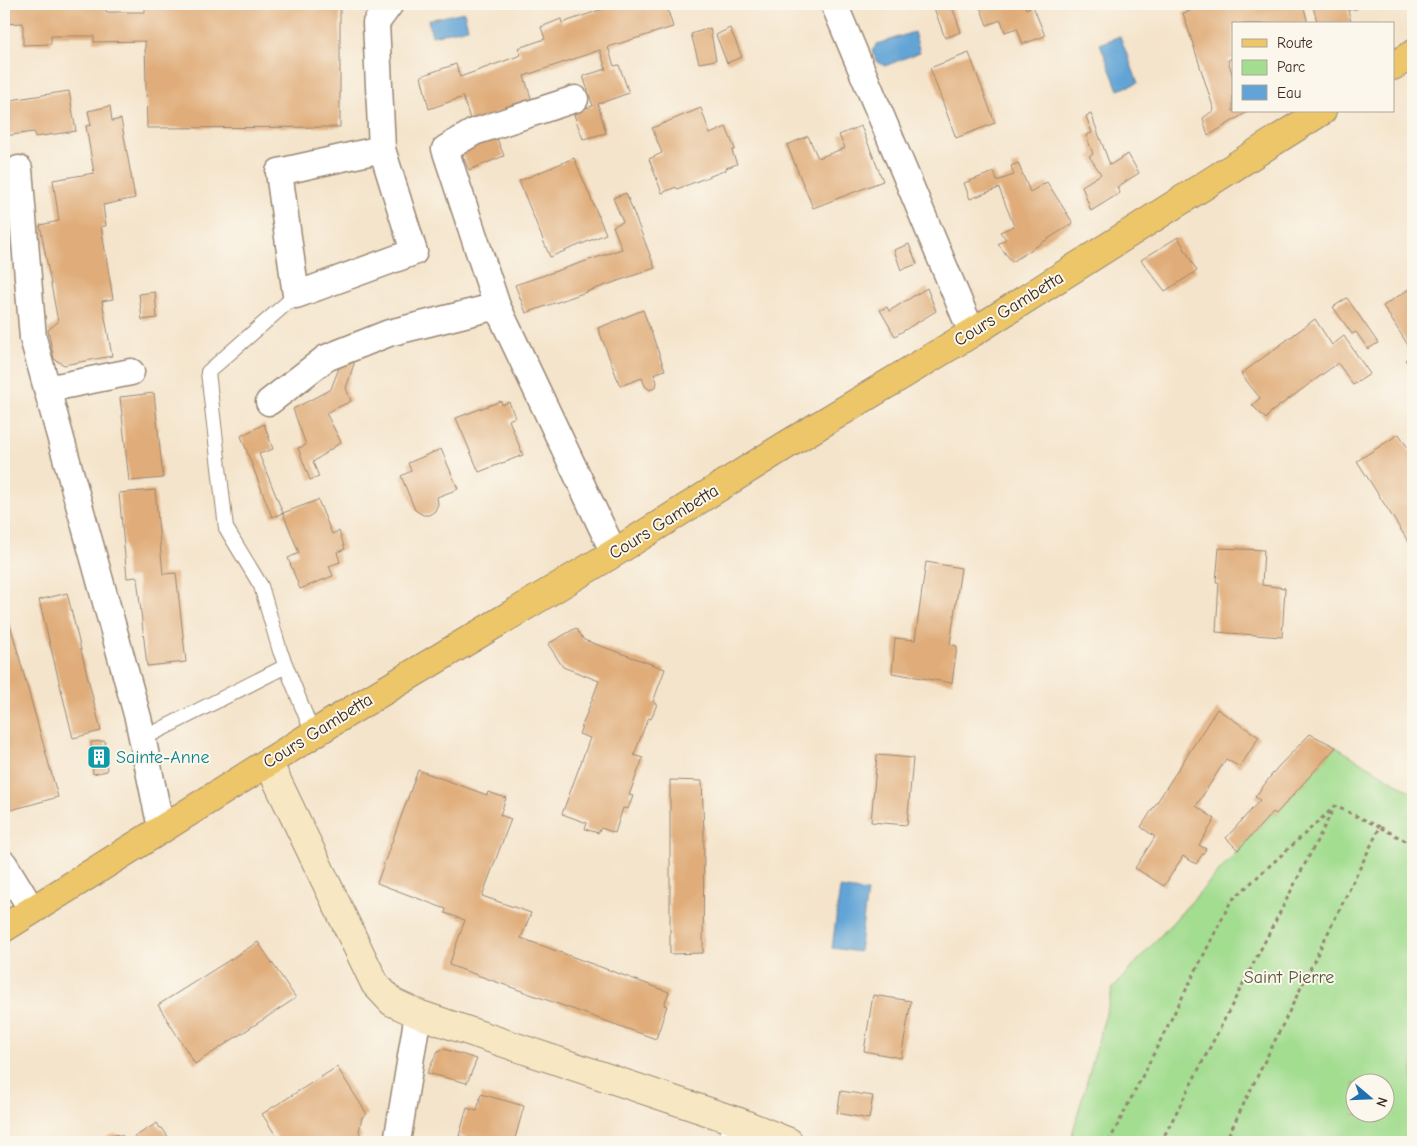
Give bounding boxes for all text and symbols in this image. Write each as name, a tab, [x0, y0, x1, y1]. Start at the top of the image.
legend	[1232, 22, 1394, 112]
text: Route	[1277, 34, 1313, 52]
text: Parc	[1277, 58, 1305, 76]
text: Eau	[1277, 84, 1301, 102]
street label: Cours Gambetta	[950, 267, 1068, 351]
street label: Cours Gambetta	[605, 480, 723, 564]
street label: Cours Gambetta	[259, 689, 377, 773]
building icon: Sainte-Anne	[86, 744, 112, 770]
place label: Sainte-Anne	[116, 747, 210, 768]
park label: Saint Pierre	[1244, 967, 1334, 988]
north arrow	[1344, 1074, 1394, 1124]
text: N	[1372, 1095, 1391, 1109]

